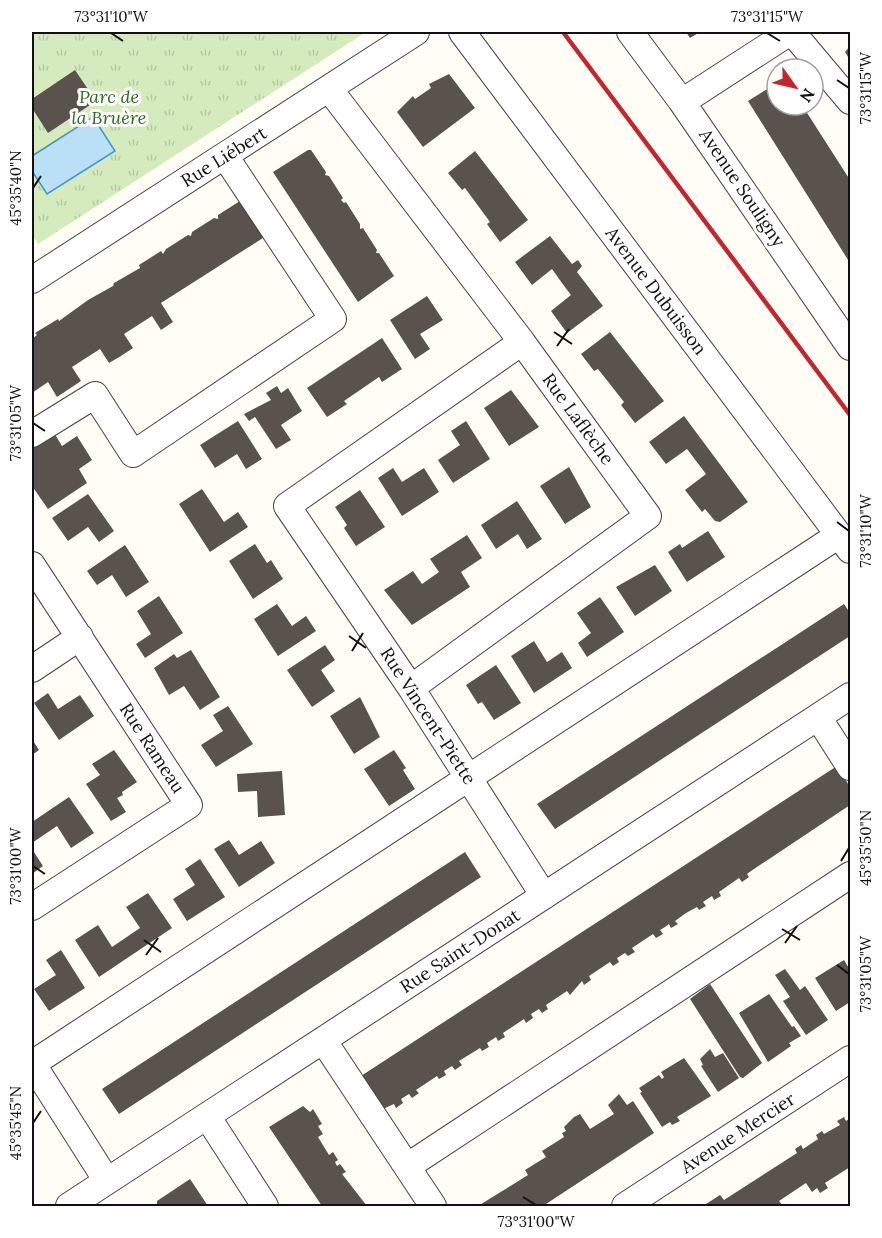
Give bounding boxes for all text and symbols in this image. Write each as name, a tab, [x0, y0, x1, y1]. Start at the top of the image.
text: 73°31'10"W	[74, 7, 149, 26]
text: 73°31'15"W	[731, 7, 804, 26]
text: 73°31'15"W	[856, 51, 875, 124]
north arrow	[765, 57, 825, 117]
park label: Parc de la Bruère	[72, 85, 146, 129]
text: N	[796, 85, 819, 106]
street label: Rue Liébert	[177, 121, 271, 192]
street label: Avenue Souligny	[694, 123, 791, 252]
text: 45°35'40"N	[6, 150, 25, 226]
street label: Avenue Dubuisson	[600, 221, 712, 359]
street label: Rue Laflèche	[537, 368, 620, 469]
text: 73°31'05"W	[6, 384, 25, 461]
text: 73°31'10"W	[856, 493, 875, 568]
street label: Rue Vincent-Piette	[375, 643, 481, 789]
street label: Rue Rameau	[115, 698, 190, 797]
text: 45°35'50"N	[856, 810, 875, 886]
text: 73°31'00"W	[6, 826, 25, 905]
street label: Rue Saint-Donat	[395, 903, 524, 998]
text: 73°31'05"W	[856, 935, 875, 1012]
text: 45°35'45"N	[6, 1086, 25, 1160]
street label: Avenue Mercier	[675, 1087, 799, 1179]
text: 73°31'00"W	[497, 1212, 576, 1231]

